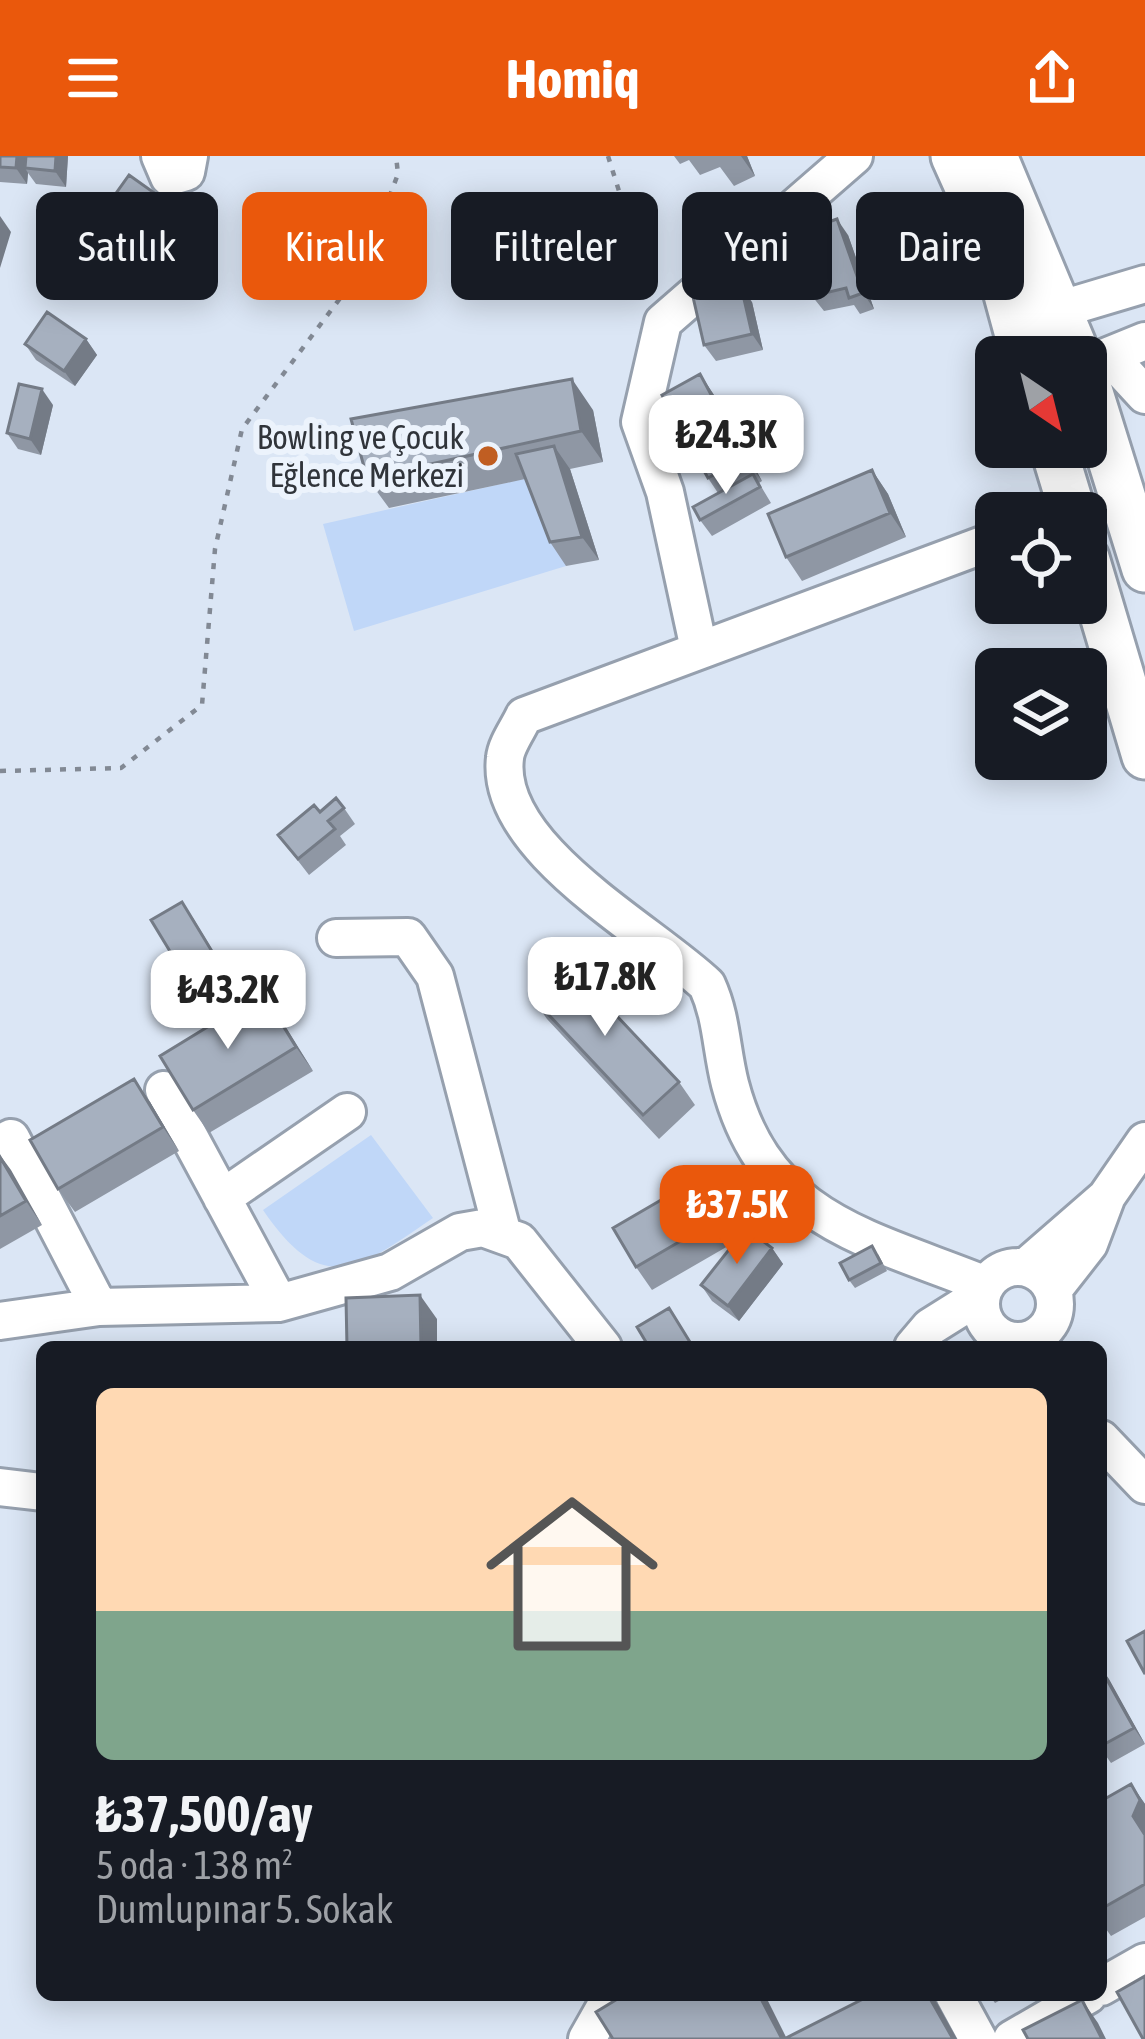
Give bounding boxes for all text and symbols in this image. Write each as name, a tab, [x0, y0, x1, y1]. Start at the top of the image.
icon: menu	[60, 45, 126, 111]
icon: share	[1019, 45, 1085, 111]
text: Homiq	[506, 48, 639, 109]
chip: Satılık	[36, 192, 218, 300]
chip: Kiralık	[242, 192, 427, 300]
chip: Filtreler	[451, 192, 658, 300]
chip: Yeni	[682, 192, 832, 300]
chip: Daire	[856, 192, 1024, 300]
north arrow	[975, 336, 1107, 468]
map controls	[975, 336, 1107, 780]
pin: ₺24.3K	[628, 395, 824, 497]
text: ₺24.3K	[676, 412, 776, 456]
place label: Bowling ve Çocuk Eğlence Merkezi	[257, 418, 464, 494]
marker: Bowling ve Çocuk Eğlence Merkezi	[475, 443, 501, 469]
button: locate	[975, 492, 1107, 624]
button: layers	[975, 648, 1107, 780]
pin: ₺17.8K	[507, 937, 703, 1039]
pin: ₺43.2K	[130, 950, 326, 1052]
text: ₺17.8K	[555, 954, 655, 998]
text: ₺43.2K	[178, 967, 278, 1011]
pin: ₺37.5K	[639, 1165, 835, 1267]
text: ₺37.5K	[687, 1182, 787, 1226]
icon: home	[464, 1466, 680, 1682]
text: ₺37,500/ay	[96, 1784, 312, 1843]
text: 5 oda · 138 m²	[96, 1843, 293, 1887]
text: Dumlupınar 5. Sokak	[96, 1887, 393, 1931]

